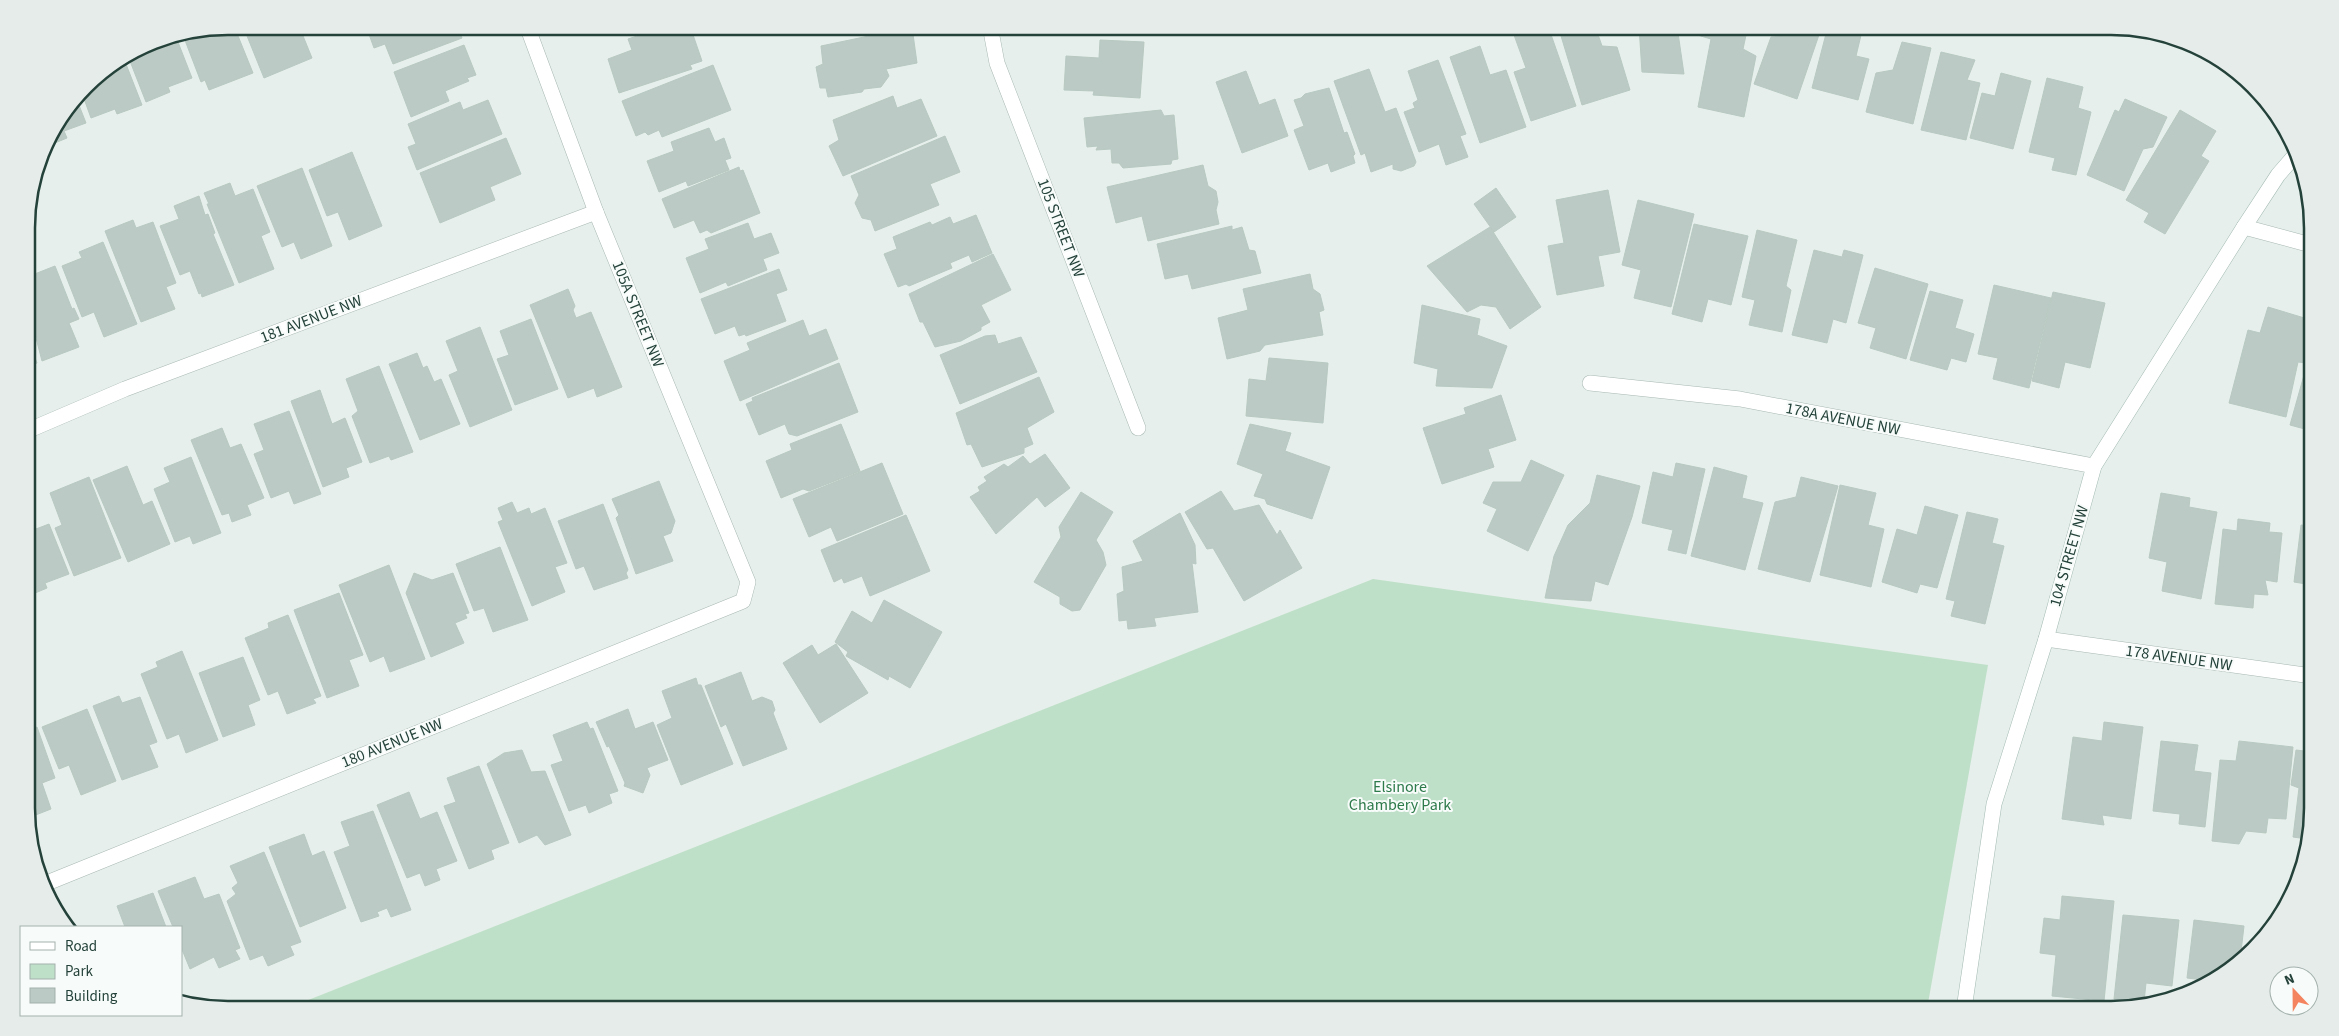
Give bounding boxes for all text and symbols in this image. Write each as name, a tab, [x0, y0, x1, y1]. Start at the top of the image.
street label: 105 STREET NW	[1032, 175, 1090, 281]
street label: 105A STREET NW	[607, 257, 670, 371]
street label: 181 AVENUE NW	[257, 289, 365, 349]
street label: 178A AVENUE NW	[1784, 397, 1903, 441]
street label: 104 STREET NW	[2044, 502, 2094, 609]
street label: 178 AVENUE NW	[2124, 640, 2234, 676]
street label: 180 AVENUE NW	[338, 713, 446, 773]
park label: Elsinore Chambery Park	[1349, 776, 1451, 816]
legend	[20, 926, 182, 1016]
text: Road	[65, 936, 97, 957]
text: Park	[65, 961, 94, 982]
north arrow	[2269, 966, 2319, 1016]
text: N	[2281, 969, 2298, 991]
text: Building	[65, 986, 118, 1007]

